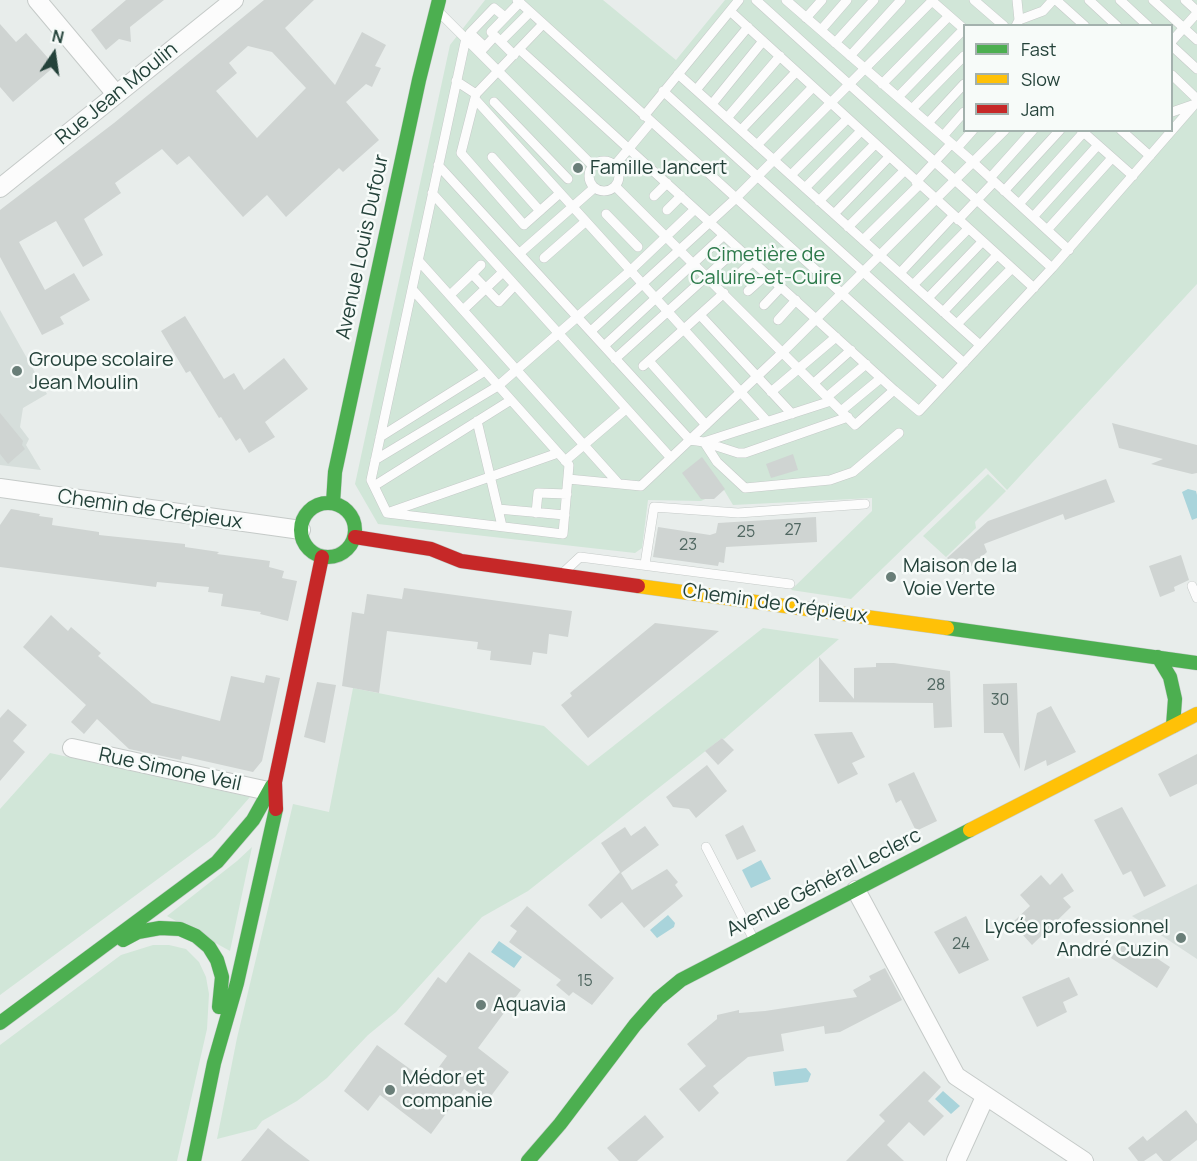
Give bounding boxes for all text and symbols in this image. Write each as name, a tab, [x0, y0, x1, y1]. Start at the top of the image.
north arrow	[24, 24, 84, 84]
text: N	[50, 24, 66, 48]
legend	[963, 24, 1173, 132]
text: Fast	[1021, 37, 1056, 61]
street label: Rue Jean Moulin	[51, 38, 183, 150]
text: Slow	[1021, 67, 1060, 91]
text: Jam	[1021, 97, 1055, 121]
street label: Avenue Louis Dufour	[332, 152, 394, 342]
place label: Famille Jancert	[590, 156, 727, 180]
marker: Famille Jancert	[571, 161, 585, 175]
park label: Cimetière de Caluire-et-Cuire	[690, 243, 842, 290]
place label: Groupe scolaire Jean Moulin	[29, 348, 174, 395]
marker: Groupe scolaire Jean Moulin	[10, 364, 24, 378]
street label: Chemin de Crépieux	[56, 485, 244, 535]
house number: 27	[784, 521, 802, 541]
house number: 25	[737, 523, 755, 543]
house number: 23	[679, 536, 697, 556]
place label: Maison de la Voie Verte	[903, 554, 1017, 601]
marker: Maison de la Voie Verte	[884, 570, 898, 584]
street label: Chemin de Crépieux	[681, 579, 869, 629]
house number: 28	[927, 676, 945, 696]
house number: 30	[991, 691, 1009, 711]
street label: Rue Simone Veil	[96, 743, 244, 797]
street label: Avenue Général Leclerc	[723, 823, 925, 943]
place label: Lycée professionnel André Cuzin	[985, 915, 1169, 962]
marker: Lycée professionnel André Cuzin	[1174, 931, 1188, 945]
house number: 24	[952, 935, 970, 955]
house number: 15	[577, 972, 593, 992]
place label: Aquavia	[493, 993, 566, 1017]
marker: Aquavia	[474, 998, 488, 1012]
place label: Médor et companie	[402, 1066, 493, 1113]
marker: Médor et companie	[383, 1083, 397, 1097]

